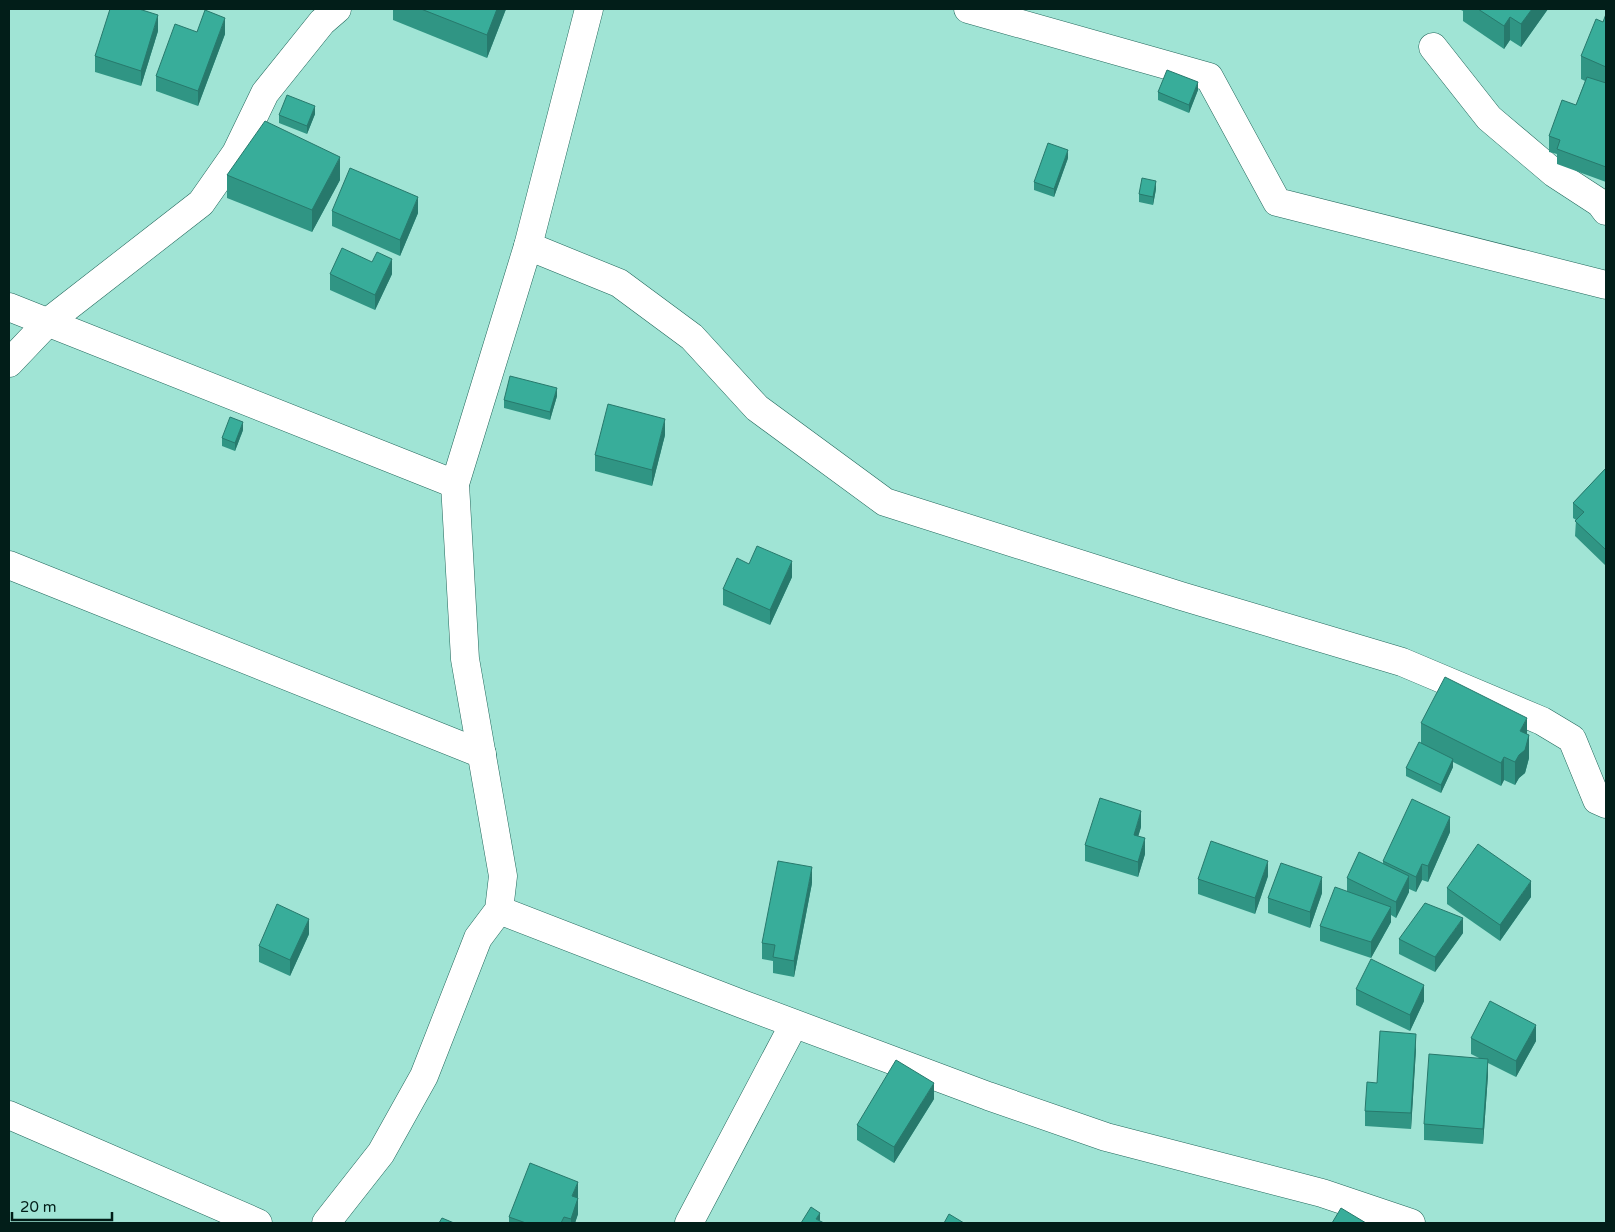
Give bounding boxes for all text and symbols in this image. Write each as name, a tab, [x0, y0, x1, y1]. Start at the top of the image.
scale bar	[12, 1190, 112, 1222]
text: 20 m	[20, 1198, 57, 1216]

